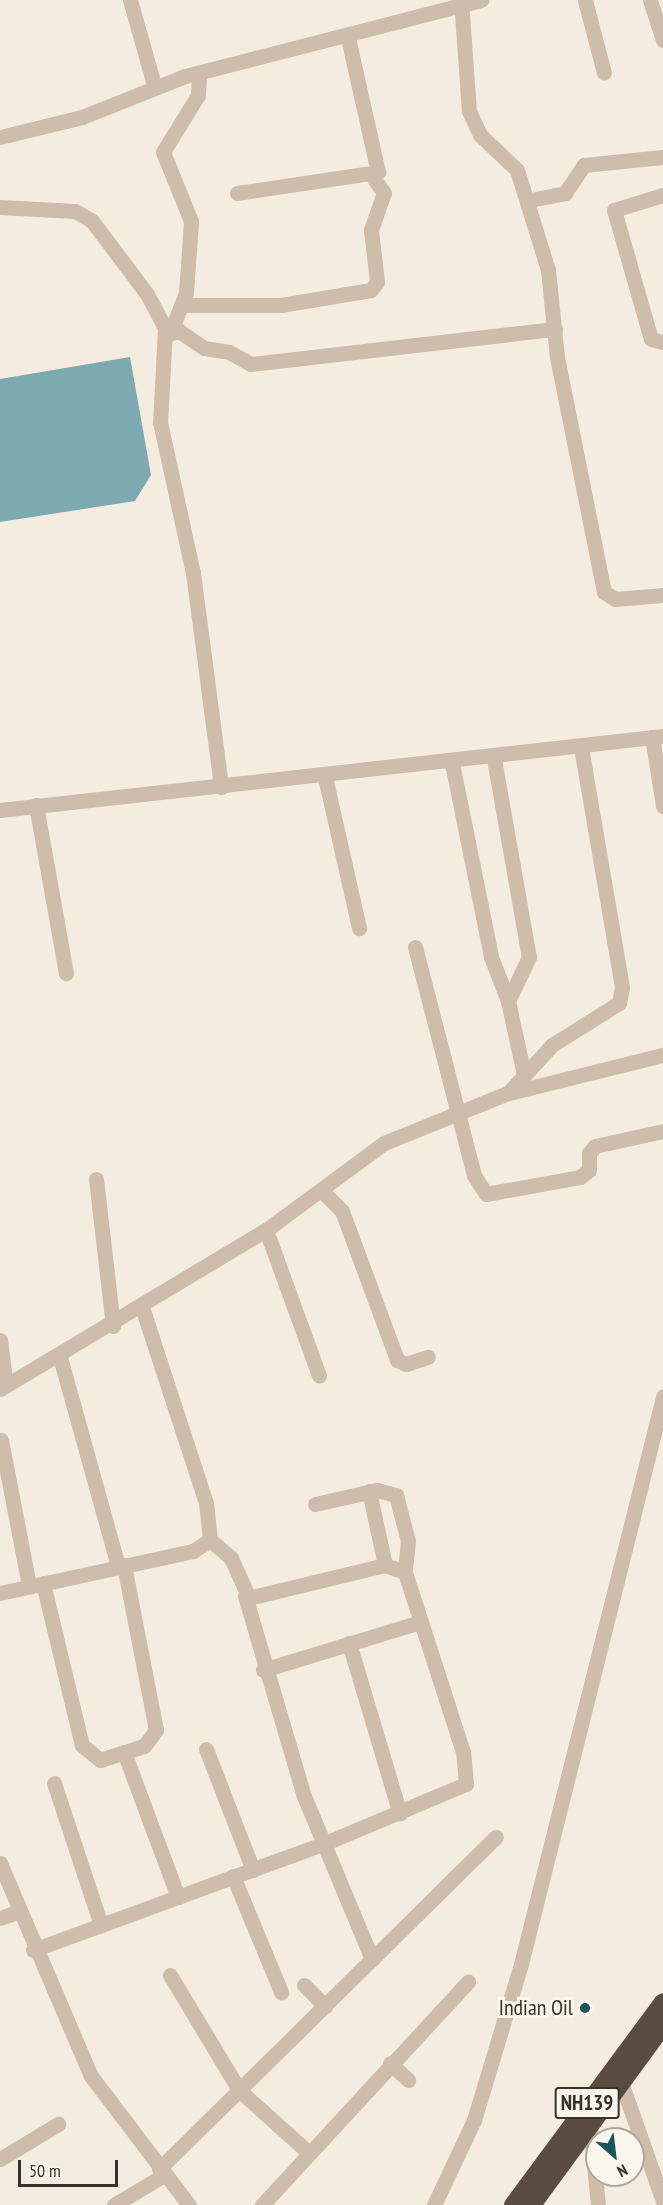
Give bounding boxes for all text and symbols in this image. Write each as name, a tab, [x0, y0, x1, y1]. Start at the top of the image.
place label: Indian Oil	[499, 1995, 573, 2021]
marker: Indian Oil	[578, 2001, 592, 2015]
road number: NH139	[554, 2085, 620, 2121]
north arrow	[585, 2127, 645, 2187]
scale bar	[21, 2148, 122, 2186]
text: 50 m	[29, 2159, 61, 2182]
text: N	[614, 2160, 631, 2182]

